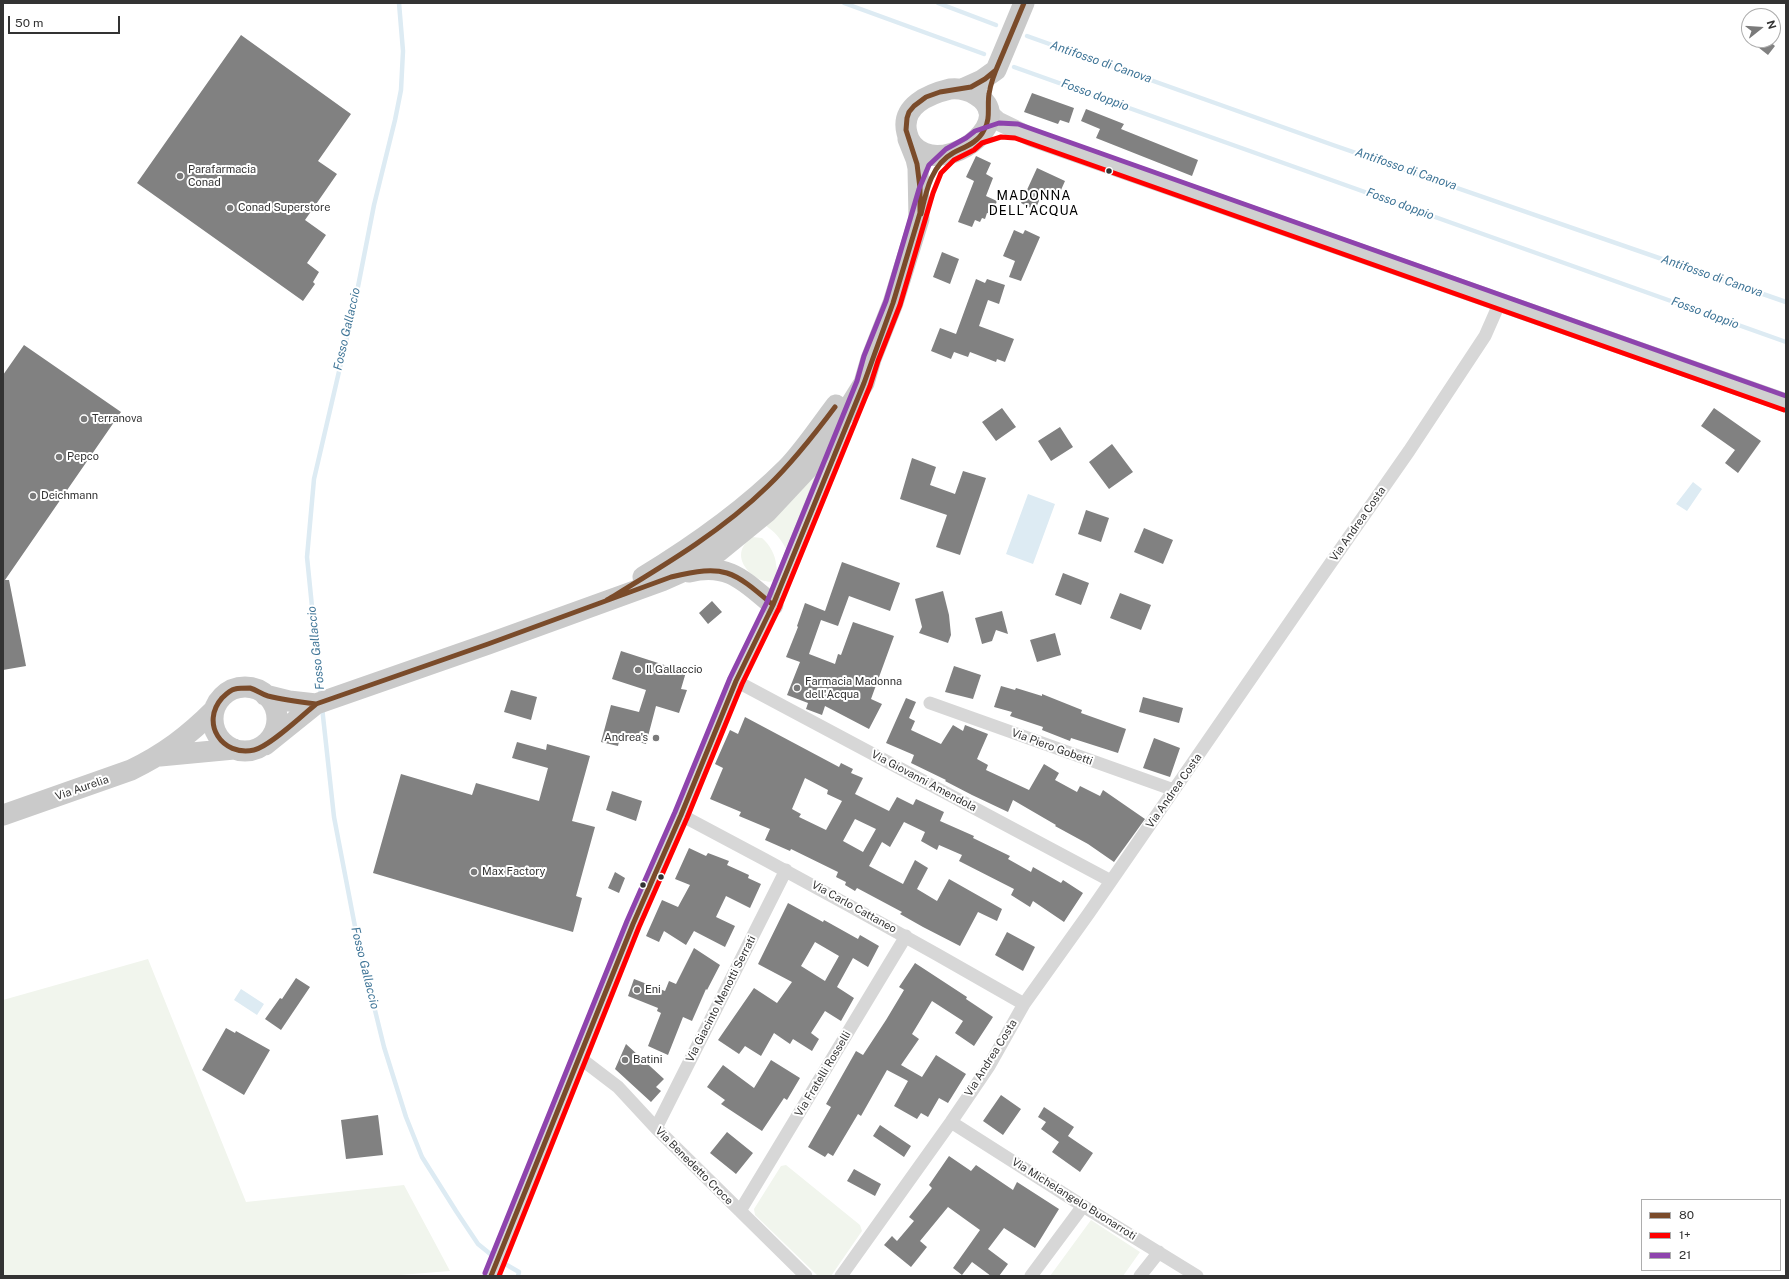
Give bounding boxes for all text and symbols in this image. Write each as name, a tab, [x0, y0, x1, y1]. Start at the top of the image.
scale bar	[10, 8, 122, 34]
north arrow	[1741, 8, 1781, 48]
text: 50 m	[15, 16, 43, 30]
text: N	[1765, 19, 1779, 31]
water label: Antifosso di Canova	[1048, 38, 1154, 86]
water label: Fosso doppio	[1059, 76, 1131, 114]
water label: Antifosso di Canova	[1353, 145, 1459, 193]
place label: Parafarmacia Conad	[188, 163, 256, 189]
unlabelled marker	[1104, 166, 1114, 176]
marker: Parafarmacia Conad	[175, 171, 185, 181]
water label: Fosso doppio	[1364, 185, 1436, 223]
district label: MADONNA DELL'ACQUA	[989, 188, 1079, 219]
place label: Conad Superstore	[238, 201, 331, 215]
marker: Conad Superstore	[225, 203, 235, 213]
water label: Antifosso di Canova	[1659, 252, 1765, 300]
water label: Fosso Gallaccio	[331, 286, 363, 372]
water label: Fosso doppio	[1669, 294, 1741, 332]
place label: Terranova	[92, 412, 142, 426]
marker: Terranova	[79, 414, 89, 424]
place label: Pepco	[67, 450, 99, 464]
marker: Pepco	[54, 452, 64, 462]
street label: Via Andrea Costa	[1327, 484, 1389, 564]
place label: Deichmann	[41, 489, 98, 503]
marker: Deichmann	[28, 491, 38, 501]
water label: Fosso Gallaccio	[304, 605, 328, 691]
place label: Il Gallaccio	[646, 663, 703, 677]
marker: Il Gallaccio	[633, 665, 643, 675]
place label: Farmacia Madonna dell'Acqua	[805, 675, 902, 701]
marker: Farmacia Madonna dell'Acqua	[792, 683, 802, 693]
street label: Via Piero Gobetti	[1010, 726, 1094, 768]
place label: Andrea's	[604, 731, 648, 745]
marker: Andrea's	[651, 733, 661, 743]
street label: Via Giovanni Amendola	[869, 748, 979, 814]
street label: Via Andrea Costa	[1143, 751, 1205, 831]
street label: Via Aurelia	[54, 773, 110, 803]
place label: Max Factory	[482, 865, 545, 879]
marker: Max Factory	[469, 867, 479, 877]
unlabelled marker	[656, 872, 666, 882]
street label: Via Carlo Cattaneo	[809, 878, 899, 936]
unlabelled marker	[638, 880, 648, 890]
water label: Fosso Gallaccio	[348, 925, 382, 1011]
street label: Via Giacinto Menotti Serrati	[683, 934, 759, 1064]
place label: Eni	[645, 983, 661, 997]
marker: Eni	[632, 985, 642, 995]
street label: Via Andrea Costa	[962, 1017, 1020, 1099]
street label: Via Fratelli Rosselli	[792, 1029, 854, 1119]
place label: Batini	[633, 1053, 662, 1067]
marker: Batini	[620, 1055, 630, 1065]
street label: Via Benedetto Croce	[652, 1124, 736, 1208]
street label: Via Michelangelo Buonarroti	[1009, 1155, 1139, 1243]
legend	[1641, 1199, 1781, 1271]
text: 80	[1679, 1208, 1694, 1222]
text: 1+	[1679, 1228, 1691, 1242]
text: 21	[1679, 1248, 1691, 1262]

